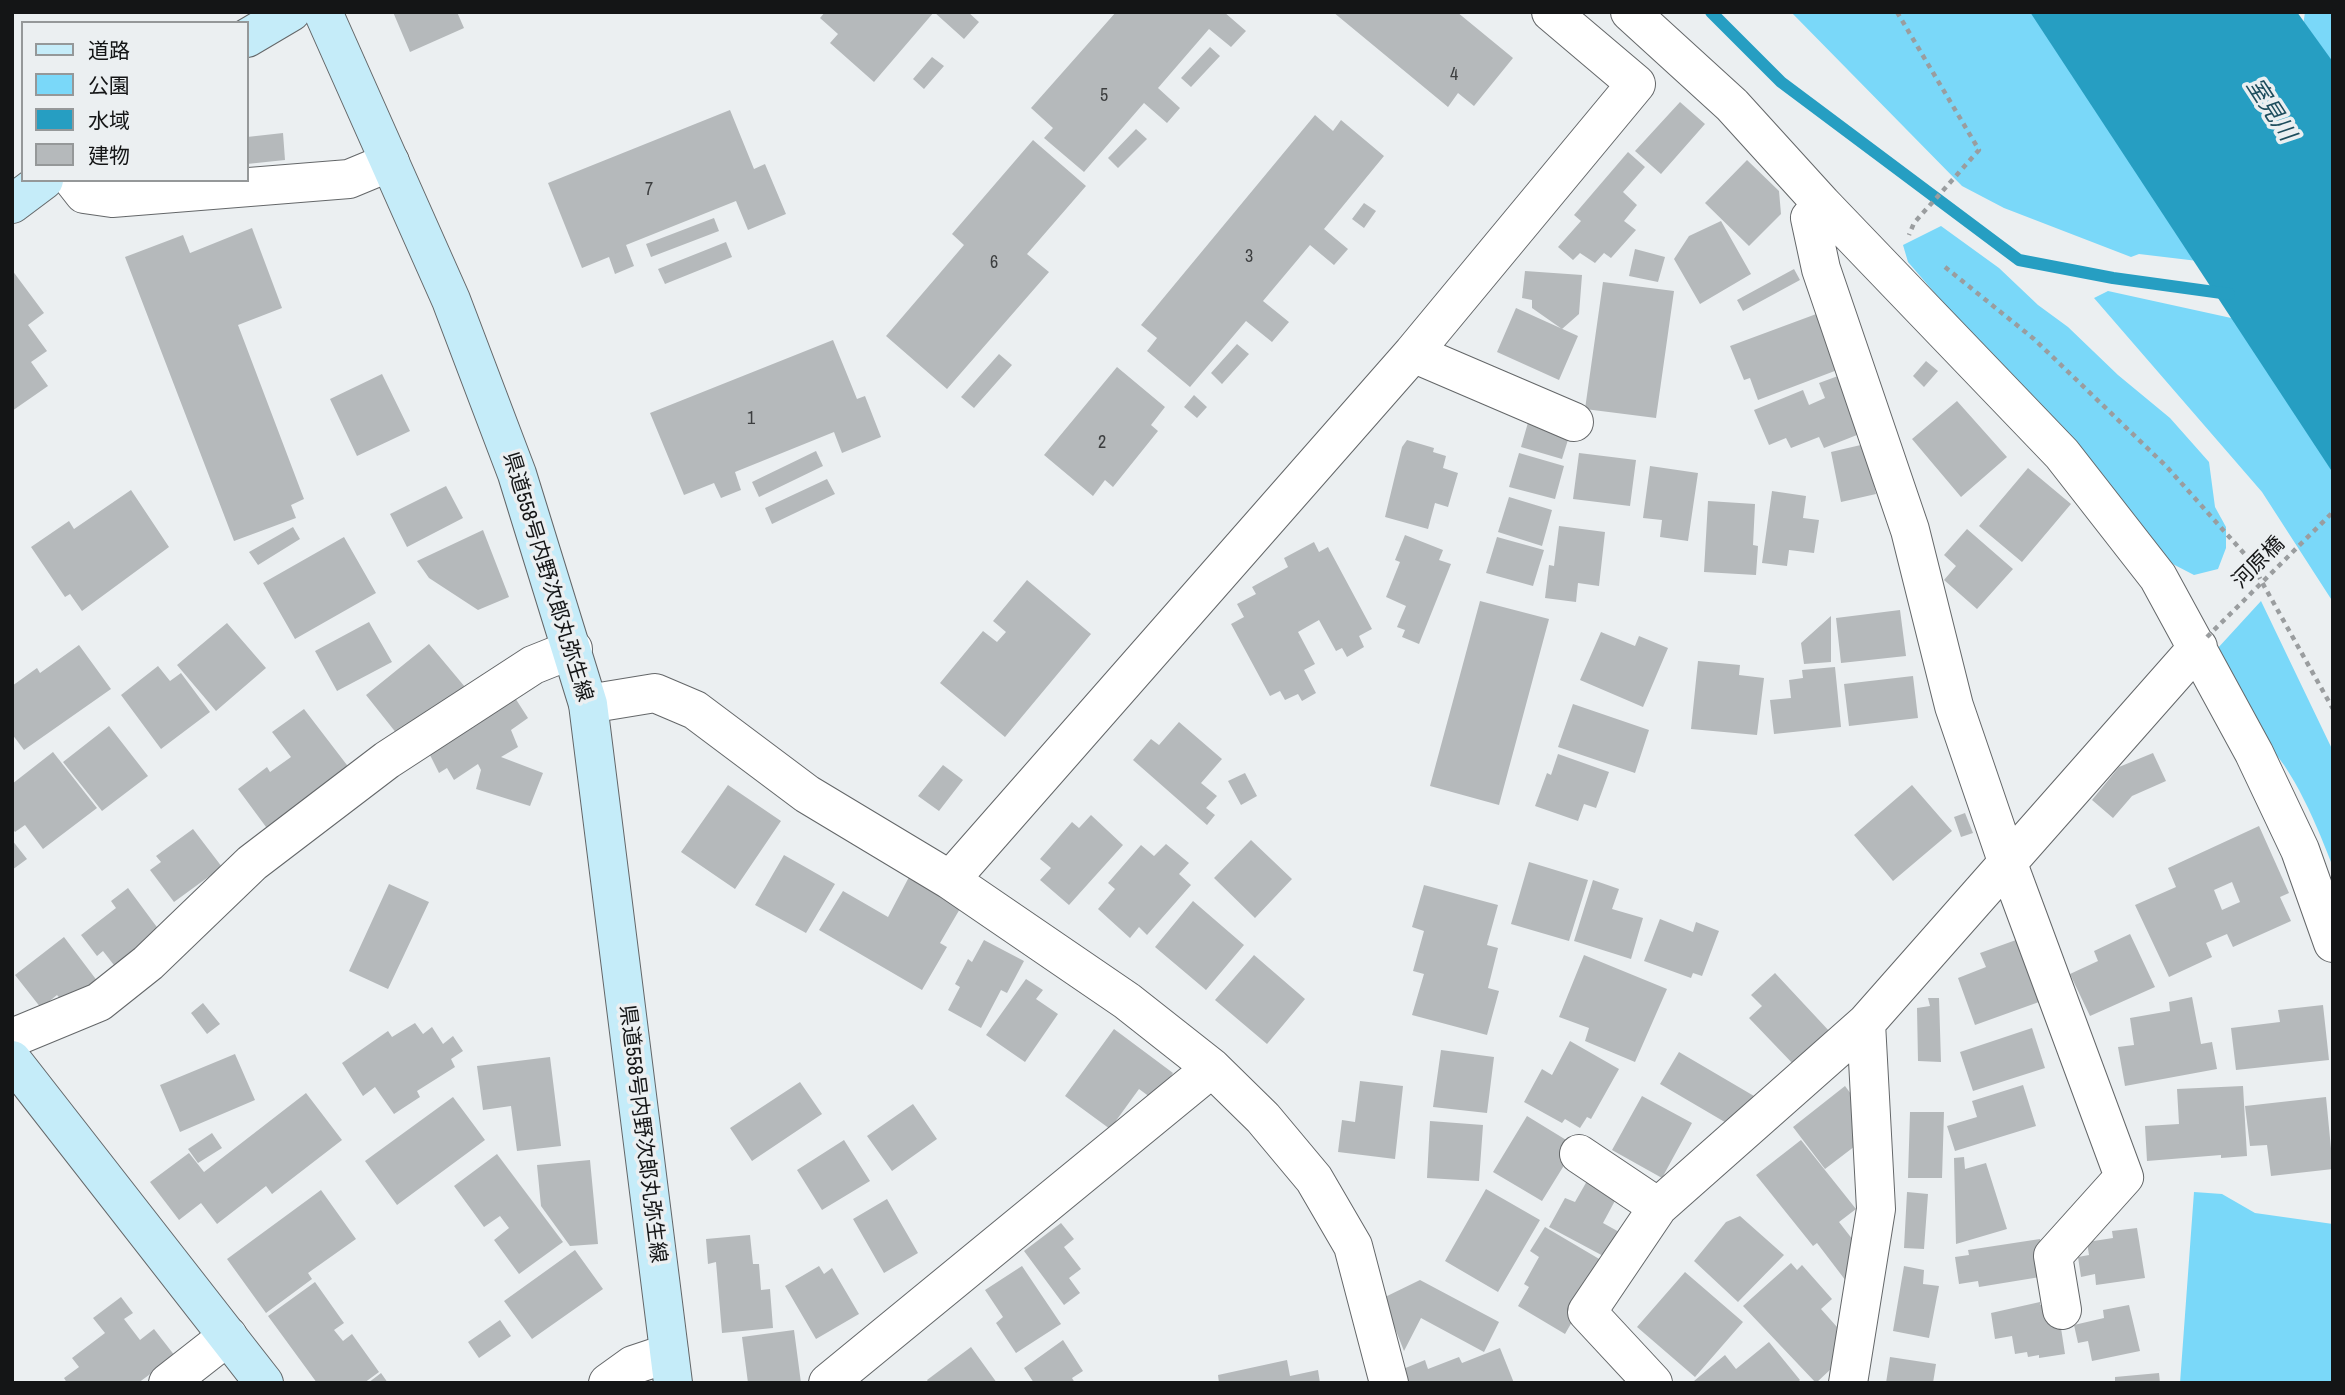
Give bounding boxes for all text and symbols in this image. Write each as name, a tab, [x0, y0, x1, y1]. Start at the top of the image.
legend	[21, 21, 248, 182]
text: 道路	[88, 36, 130, 65]
house number: 4	[1450, 64, 1458, 86]
text: 公園	[88, 71, 130, 100]
water label: 室見川	[2240, 74, 2300, 146]
house number: 5	[1100, 85, 1108, 107]
text: 水域	[88, 106, 130, 135]
text: 建物	[88, 141, 130, 170]
house number: 7	[645, 179, 653, 201]
house number: 3	[1245, 246, 1253, 268]
house number: 6	[990, 252, 998, 274]
house number: 1	[747, 408, 755, 430]
house number: 2	[1098, 432, 1106, 454]
street label: 県道558号内野次郎丸弥生線	[497, 449, 597, 705]
street label: 河原橋	[2228, 532, 2290, 594]
street label: 県道558号内野次郎丸弥生線	[614, 1004, 670, 1264]

